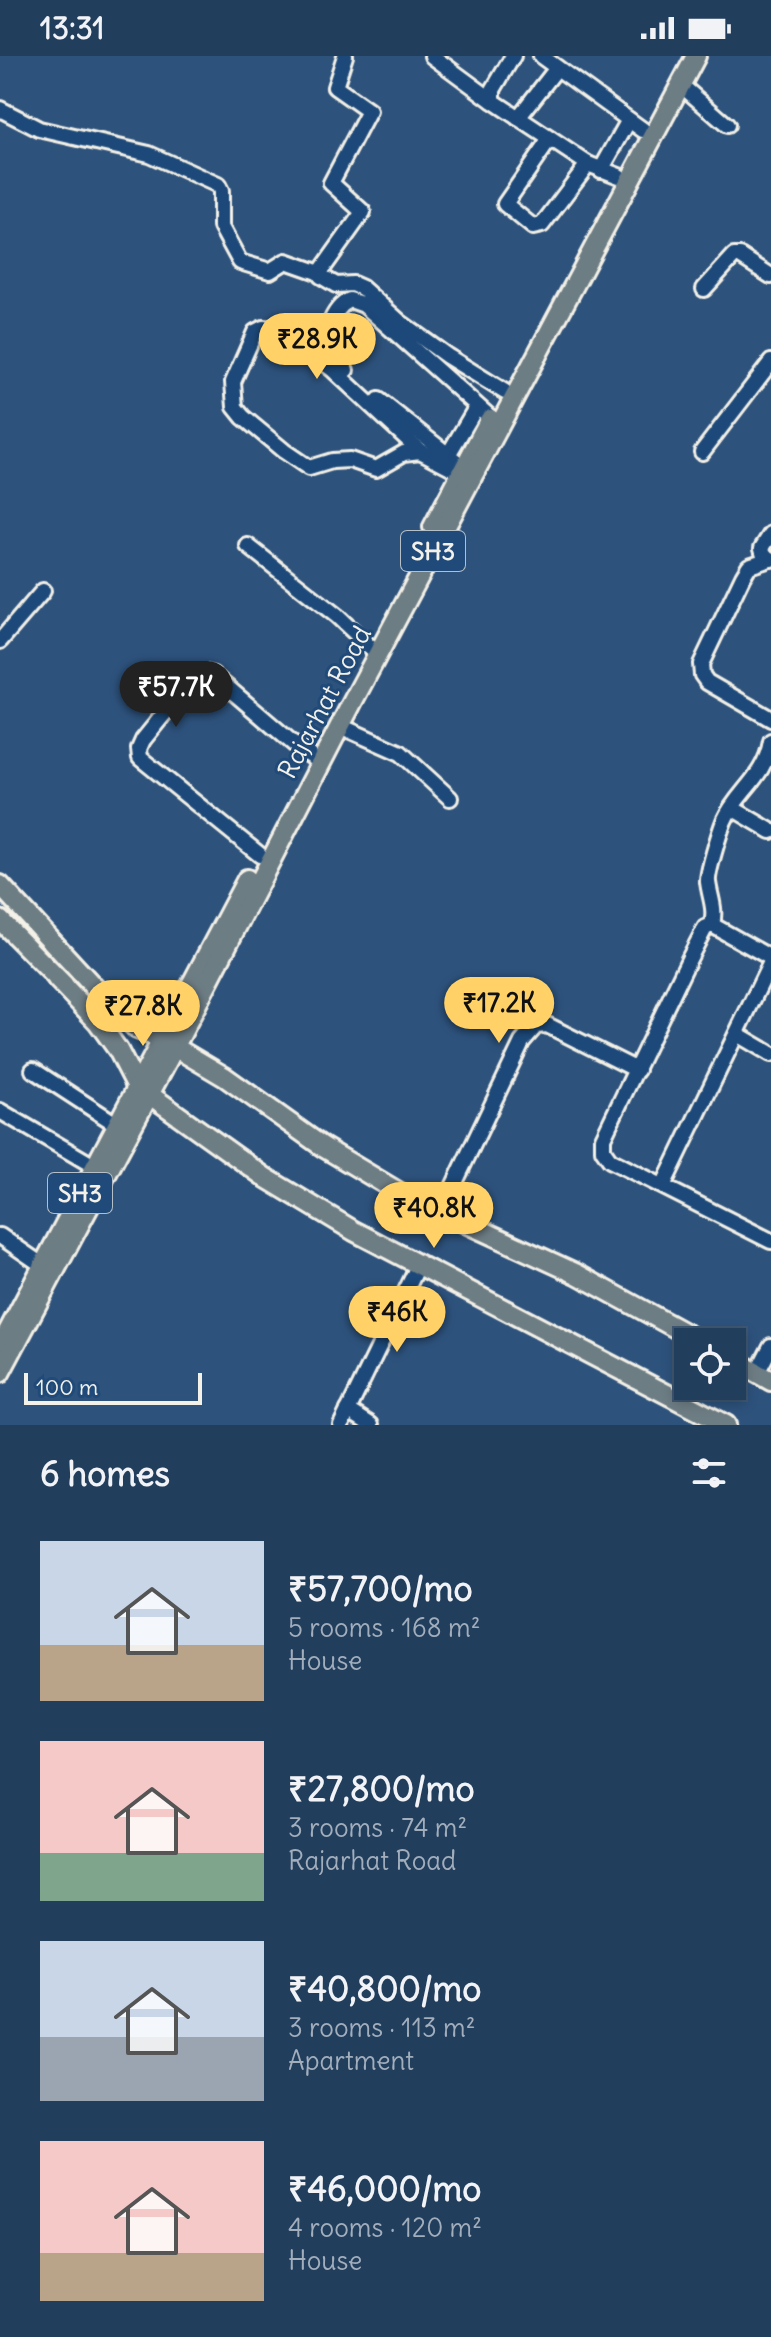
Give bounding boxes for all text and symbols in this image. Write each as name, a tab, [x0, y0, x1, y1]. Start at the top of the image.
text: 13:31	[40, 9, 104, 47]
pin: ₹28.9K	[252, 313, 382, 381]
text: ₹28.9K	[277, 322, 357, 355]
road number: SH3	[401, 531, 465, 571]
street label: Rajarhat Road	[270, 620, 378, 784]
pin: ₹57.7K	[111, 661, 241, 729]
text: ₹57.7K	[138, 670, 214, 703]
pin: ₹17.2K	[434, 977, 564, 1045]
pin: ₹27.8K	[78, 980, 208, 1048]
text: ₹17.2K	[462, 986, 536, 1019]
text: ₹27.8K	[104, 989, 182, 1022]
road number: SH3	[48, 1173, 112, 1213]
pin: ₹40.8K	[369, 1182, 499, 1250]
text: ₹40.8K	[392, 1191, 476, 1224]
pin: ₹46K	[350, 1286, 444, 1354]
text: ₹46K	[367, 1295, 427, 1328]
map controls	[674, 1328, 746, 1400]
button: locate	[674, 1328, 746, 1400]
scale bar	[24, 1369, 202, 1405]
text: 100 m	[36, 1373, 98, 1401]
icon: filters	[687, 1451, 731, 1495]
text: 6 homes	[40, 1452, 170, 1495]
text: ₹57,700/mo	[288, 1567, 473, 1610]
icon: home	[104, 1573, 200, 1669]
text: 5 rooms · 168 m²	[288, 1611, 481, 1644]
text: House	[288, 1644, 362, 1677]
text: ₹27,800/mo	[288, 1767, 475, 1810]
icon: home	[104, 1773, 200, 1869]
text: 3 rooms · 74 m²	[288, 1811, 467, 1844]
text: Rajarhat Road	[288, 1844, 456, 1877]
text: ₹40,800/mo	[288, 1967, 481, 2010]
icon: home	[104, 1973, 200, 2069]
text: 3 rooms · 113 m²	[288, 2011, 475, 2044]
text: Apartment	[288, 2044, 414, 2077]
text: ₹46,000/mo	[288, 2167, 481, 2210]
icon: home	[104, 2173, 200, 2269]
text: 4 rooms · 120 m²	[288, 2211, 482, 2244]
text: House	[288, 2244, 362, 2277]

